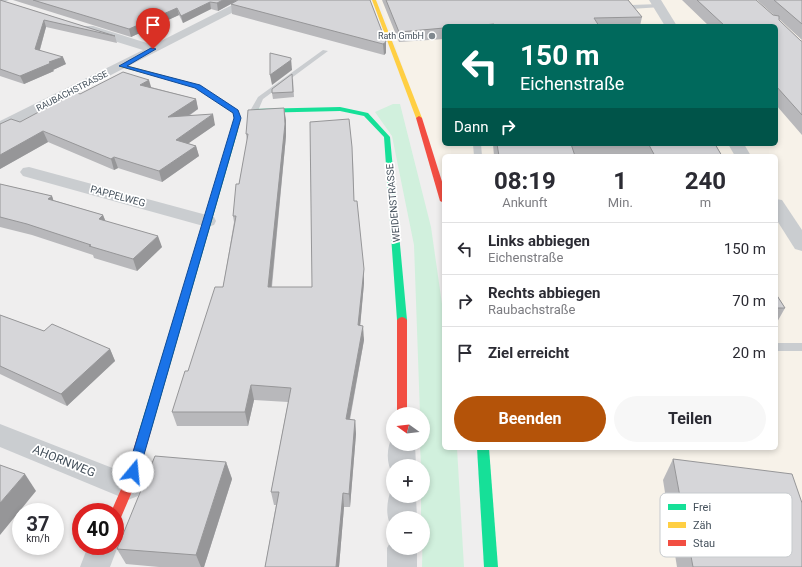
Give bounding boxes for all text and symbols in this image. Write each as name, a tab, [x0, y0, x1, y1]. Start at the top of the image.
pin	[136, 8, 170, 49]
icon: arrive	[142, 14, 164, 36]
place label: Rath GmbH	[378, 31, 424, 41]
marker: Rath GmbH	[427, 31, 437, 41]
text: 150 m	[520, 39, 599, 72]
icon: left	[454, 40, 506, 92]
street label: RAUBACHSTRASSE	[35, 69, 109, 113]
text: Eichenstraße	[520, 73, 624, 94]
icon: right	[497, 116, 519, 138]
text: Dann	[454, 118, 489, 136]
street label: WEIDENSTRASSE	[384, 163, 402, 243]
text: 08:19	[494, 167, 556, 195]
text: 1	[613, 167, 627, 195]
text: 240	[685, 167, 726, 195]
street label: PAPPELWEG	[89, 183, 147, 209]
text: Ankunft	[502, 195, 548, 210]
text: Min.	[608, 195, 633, 210]
text: m	[700, 195, 711, 210]
text: Links abbiegen	[488, 232, 590, 250]
icon: left	[454, 238, 476, 260]
text: 150 m	[724, 240, 766, 258]
text: Eichenstraße	[488, 250, 563, 265]
text: Rechts abbiegen	[488, 284, 601, 302]
icon: right	[454, 290, 476, 312]
text: 70 m	[732, 292, 766, 310]
text: Raubachstraße	[488, 302, 575, 317]
icon: arrive	[454, 342, 476, 364]
text: Ziel erreicht	[488, 344, 569, 362]
text: 20 m	[732, 344, 766, 362]
button: Beenden	[454, 396, 606, 442]
button: Teilen	[614, 396, 766, 442]
north arrow	[386, 407, 430, 451]
map controls	[386, 407, 430, 555]
street label: AHORNWEG	[31, 442, 97, 480]
position arrow	[112, 451, 154, 493]
button: +	[386, 459, 430, 503]
legend	[660, 493, 792, 557]
text: Frei	[693, 501, 711, 514]
speed limit sign: 40	[72, 503, 124, 555]
button: −	[386, 511, 430, 555]
text: 37	[27, 512, 49, 536]
text: Zäh	[693, 519, 712, 532]
text: km/h	[26, 533, 50, 544]
text: Stau	[693, 537, 715, 550]

